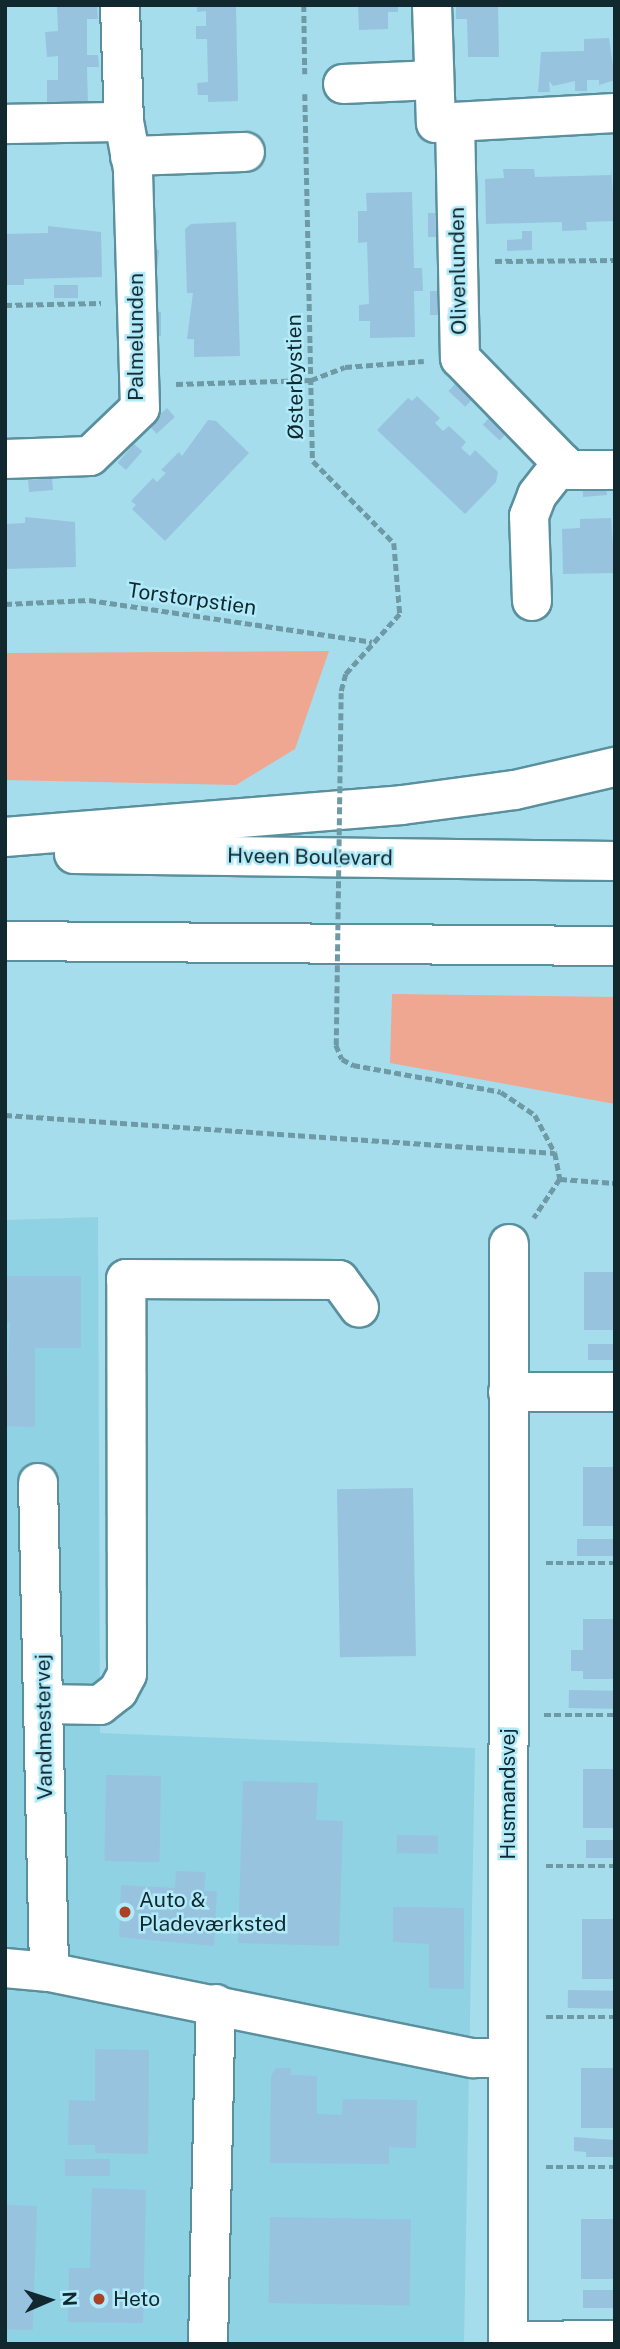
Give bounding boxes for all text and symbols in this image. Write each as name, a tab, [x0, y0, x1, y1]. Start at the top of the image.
street label: Olivenlunden	[444, 207, 472, 335]
street label: Palmelunden	[123, 273, 149, 401]
street label: Østerbystien	[281, 314, 309, 440]
street label: Torstorpstien	[126, 578, 258, 620]
street label: Hveen Boulevard	[227, 843, 393, 871]
street label: Vandmestervej	[30, 1654, 58, 1800]
street label: Husmandsvej	[495, 1728, 521, 1860]
place label: Auto & Pladeværksted	[139, 1887, 286, 1937]
marker: Auto & Pladeværksted	[117, 1904, 133, 1920]
north arrow	[14, 2265, 84, 2335]
place label: Heto	[113, 2286, 160, 2312]
text: N	[59, 2291, 81, 2307]
marker: Heto	[91, 2291, 107, 2307]

